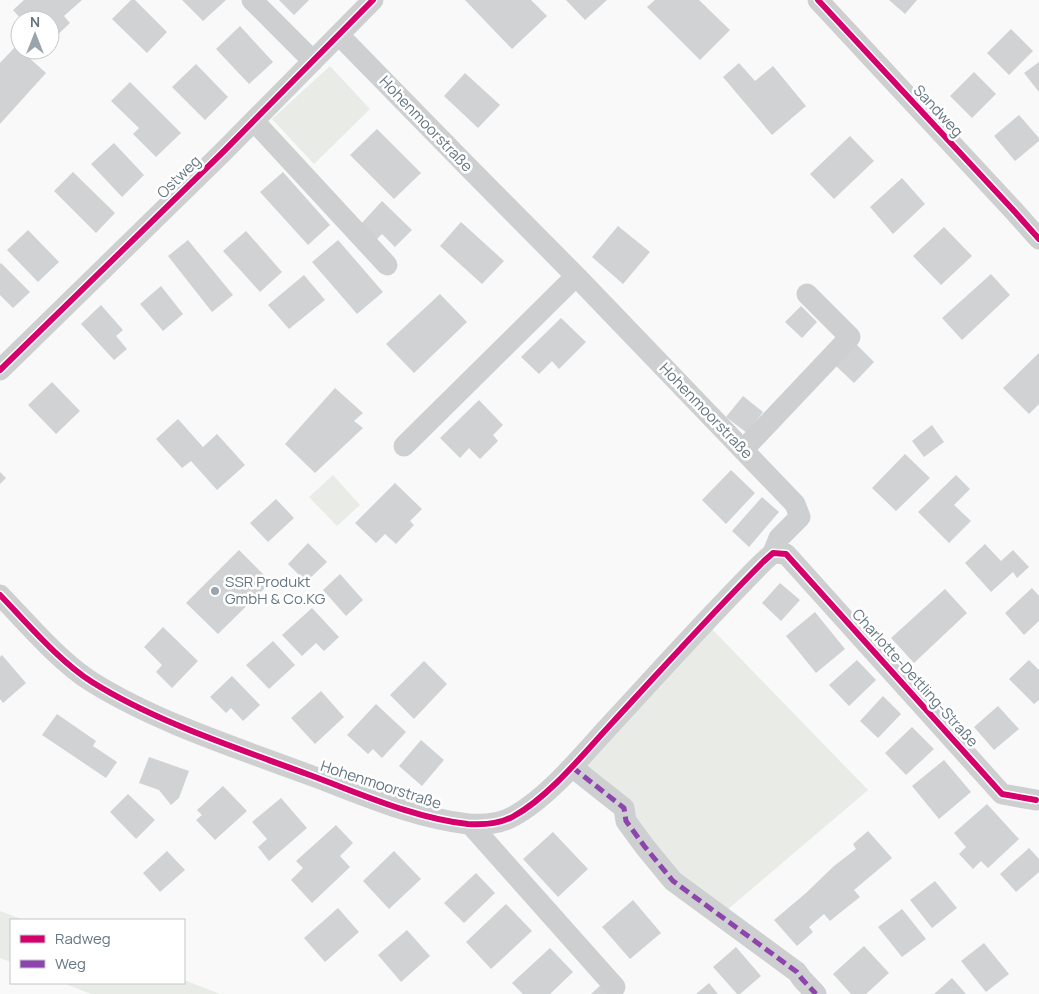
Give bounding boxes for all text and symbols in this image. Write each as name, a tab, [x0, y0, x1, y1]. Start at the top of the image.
north arrow	[10, 10, 60, 60]
text: N	[30, 12, 40, 31]
street label: Hohenmoorstraße	[375, 71, 478, 176]
street label: Sandweg	[909, 80, 968, 141]
street label: Ostweg	[152, 150, 205, 203]
street label: Hohenmoorstraße	[655, 358, 758, 463]
place label: SSR Produkt GmbH & Co.KG	[225, 571, 326, 609]
marker: SSR Produkt GmbH & Co.KG	[209, 585, 221, 597]
street label: Charlotte-Dettling-Straße	[848, 604, 983, 752]
street label: Hohenmoorstraße	[318, 755, 445, 814]
legend	[10, 919, 185, 984]
text: Radweg	[55, 928, 111, 949]
text: Weg	[55, 953, 86, 974]

